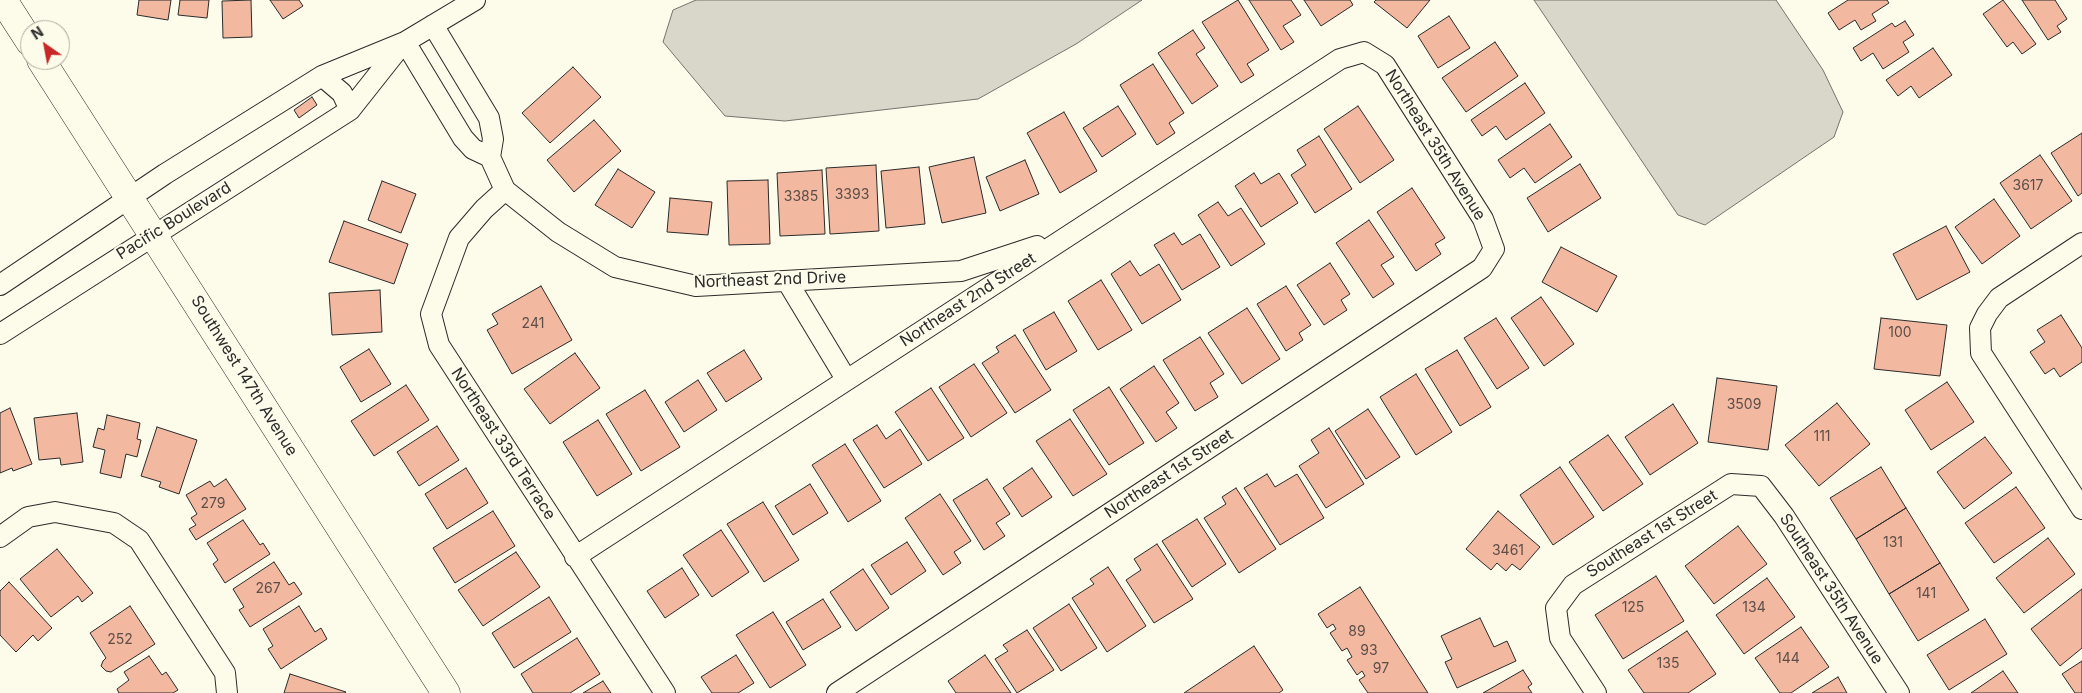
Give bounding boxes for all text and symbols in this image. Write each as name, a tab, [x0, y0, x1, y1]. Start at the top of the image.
north arrow	[20, 20, 70, 70]
text: N	[28, 23, 46, 43]
street label: Northeast 35th Avenue	[1381, 66, 1489, 224]
street label: Pacific Boulevard	[113, 178, 235, 264]
house number: 3617	[2013, 178, 2043, 194]
house number: 3393	[835, 187, 869, 203]
house number: 3385	[784, 189, 818, 205]
street label: Northeast 2nd Street	[897, 249, 1039, 351]
street label: Northeast 2nd Drive	[693, 268, 847, 292]
street label: Southwest 147th Avenue	[187, 292, 301, 460]
house number: 241	[522, 316, 544, 332]
house number: 100	[1888, 325, 1912, 341]
street label: Northeast 33rd Terrace	[447, 364, 559, 524]
house number: 3509	[1727, 397, 1761, 413]
street label: Northeast 1st Street	[1101, 425, 1237, 523]
house number: 111	[1813, 429, 1831, 445]
street label: Southeast 1st Street	[1583, 486, 1721, 582]
house number: 279	[200, 496, 226, 512]
street label: Southeast 35th Avenue	[1775, 510, 1887, 668]
house number: 131	[1883, 535, 1903, 551]
house number: 3461	[1492, 543, 1524, 559]
house number: 267	[255, 581, 281, 597]
house number: 141	[1916, 586, 1936, 602]
house number: 125	[1622, 600, 1644, 616]
house number: 134	[1742, 600, 1766, 616]
house number: 89	[1348, 624, 1366, 640]
house number: 252	[107, 632, 133, 648]
house number: 93	[1360, 643, 1378, 659]
house number: 144	[1776, 651, 1800, 667]
house number: 135	[1657, 656, 1679, 672]
house number: 97	[1373, 661, 1389, 677]

